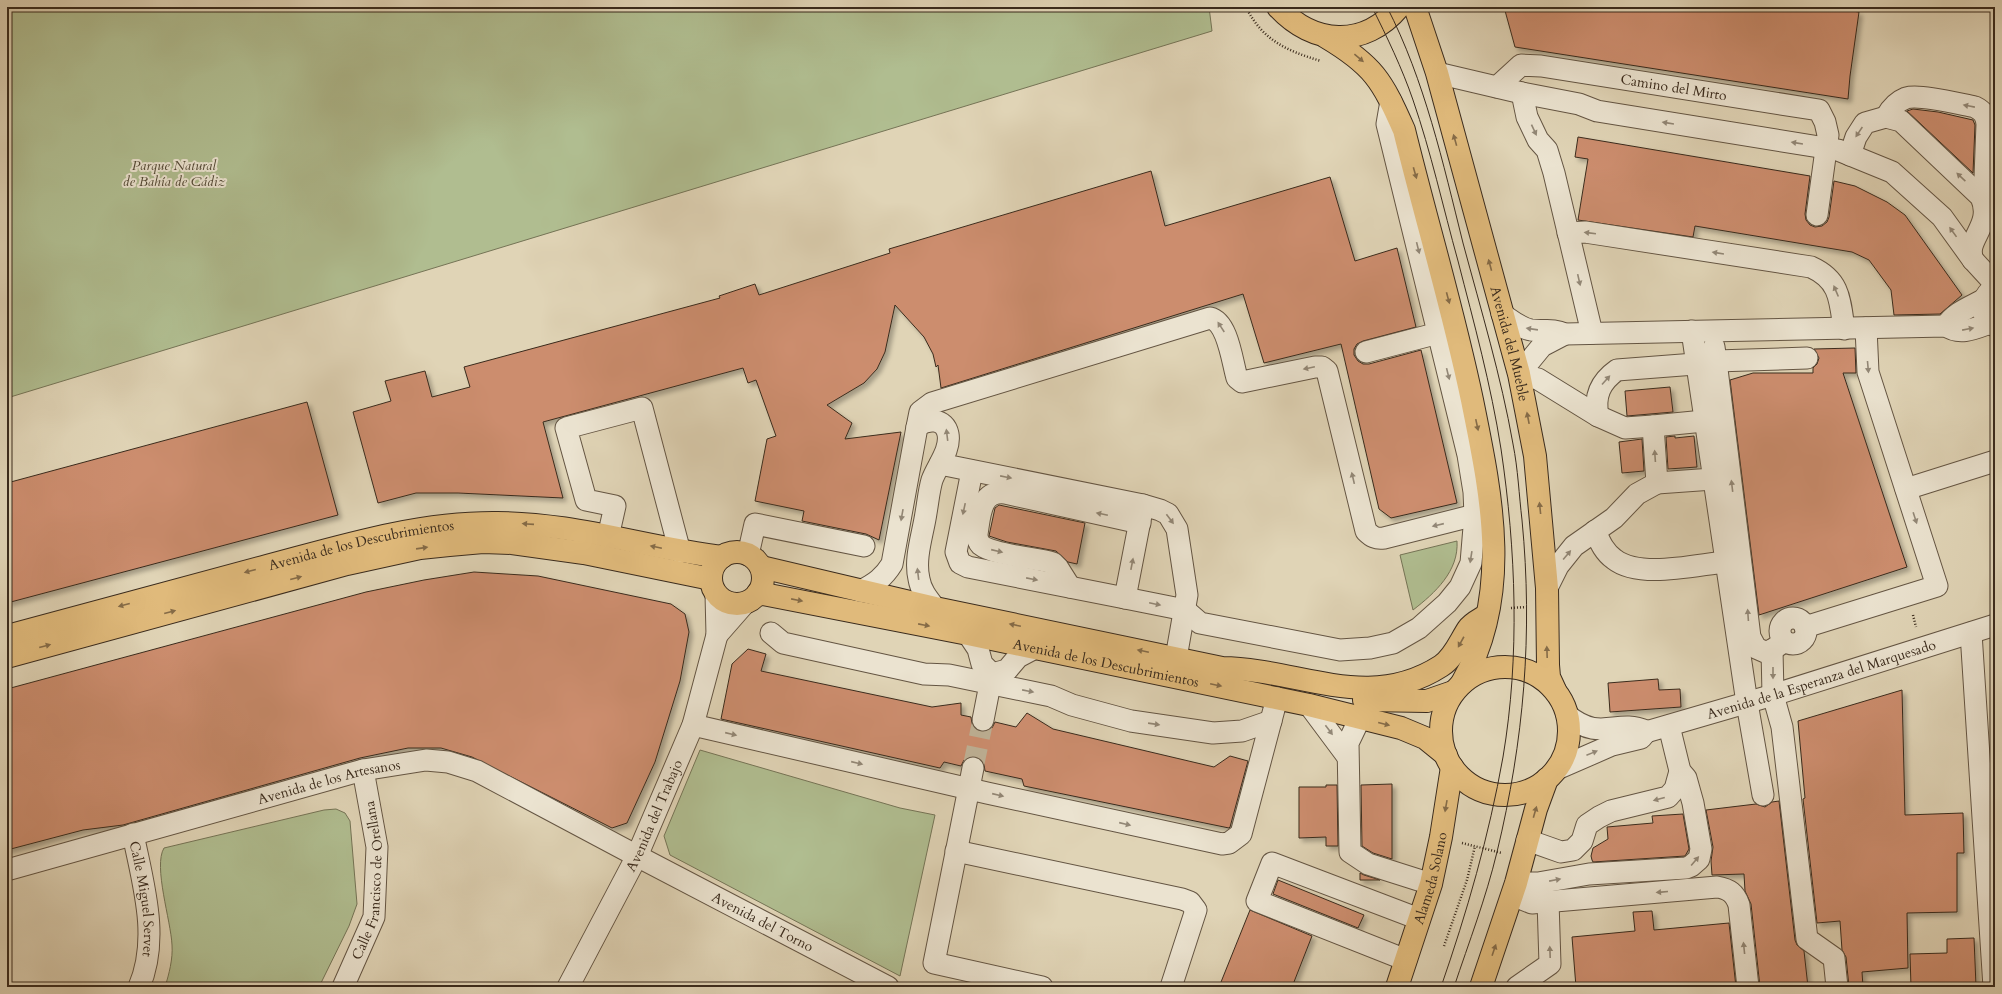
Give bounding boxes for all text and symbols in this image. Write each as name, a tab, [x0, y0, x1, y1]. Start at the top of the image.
one-way arrow	[1353, 54, 1364, 63]
street label: Camino del Mirto	[1619, 69, 1729, 105]
one-way arrow	[1963, 103, 1975, 109]
one-way arrow	[1662, 120, 1675, 126]
one-way arrow	[1531, 124, 1537, 136]
one-way arrow	[1855, 127, 1863, 137]
one-way arrow	[1452, 133, 1458, 145]
one-way arrow	[1791, 140, 1803, 146]
park label: Parque Natural de Bahía de Cádiz	[123, 156, 225, 191]
one-way arrow	[1412, 167, 1418, 179]
one-way arrow	[1956, 172, 1966, 181]
one-way arrow	[1949, 227, 1957, 238]
one-way arrow	[1584, 229, 1596, 236]
one-way arrow	[1415, 242, 1421, 254]
one-way arrow	[1712, 249, 1724, 255]
one-way arrow	[1486, 259, 1492, 271]
one-way arrow	[1577, 274, 1583, 286]
street label: Avenida del Mueble	[1486, 284, 1534, 403]
one-way arrow	[1833, 284, 1839, 296]
one-way arrow	[1445, 293, 1451, 305]
one-way arrow	[1217, 322, 1225, 332]
one-way arrow	[1526, 326, 1538, 332]
one-way arrow	[1962, 326, 1974, 332]
one-way arrow	[1865, 361, 1872, 373]
one-way arrow	[1303, 365, 1315, 371]
one-way arrow	[1445, 369, 1451, 381]
one-way arrow	[1601, 375, 1610, 385]
one-way arrow	[1524, 412, 1530, 424]
one-way arrow	[1474, 419, 1480, 431]
one-way arrow	[943, 429, 950, 441]
one-way arrow	[1652, 450, 1659, 462]
one-way arrow	[1350, 472, 1356, 485]
one-way arrow	[1000, 475, 1012, 481]
one-way arrow	[1729, 480, 1735, 492]
one-way arrow	[1537, 502, 1543, 514]
one-way arrow	[961, 503, 967, 515]
one-way arrow	[898, 509, 904, 521]
one-way arrow	[1096, 511, 1108, 517]
one-way arrow	[1912, 512, 1918, 524]
one-way arrow	[1166, 513, 1175, 524]
street label: Avenida de los Descubrimientos	[266, 515, 455, 575]
one-way arrow	[522, 521, 534, 528]
one-way arrow	[1431, 523, 1444, 529]
one-way arrow	[650, 543, 662, 549]
one-way arrow	[416, 545, 428, 551]
one-way arrow	[991, 548, 1003, 554]
one-way arrow	[1562, 550, 1571, 561]
one-way arrow	[1468, 551, 1474, 563]
one-way arrow	[1129, 558, 1135, 570]
one-way arrow	[244, 568, 256, 574]
one-way arrow	[915, 568, 921, 580]
one-way arrow	[289, 575, 302, 581]
one-way arrow	[1026, 577, 1038, 583]
one-way arrow	[791, 597, 803, 603]
one-way arrow	[1149, 601, 1161, 607]
one-way arrow	[118, 602, 131, 608]
one-way arrow	[164, 609, 176, 615]
one-way arrow	[1744, 609, 1751, 621]
one-way arrow	[1009, 621, 1022, 627]
one-way arrow	[918, 623, 930, 629]
street label: Avenida de los Descubrimientos	[1011, 634, 1201, 691]
street label: Avenida de la Esperanza del Marquesado	[1704, 635, 1938, 723]
one-way arrow	[1457, 636, 1464, 648]
one-way arrow	[38, 643, 51, 649]
one-way arrow	[1544, 645, 1550, 658]
one-way arrow	[1137, 648, 1149, 654]
one-way arrow	[1770, 667, 1776, 680]
one-way arrow	[1210, 683, 1222, 689]
one-way arrow	[1022, 688, 1034, 694]
one-way arrow	[1148, 721, 1160, 727]
one-way arrow	[1378, 721, 1390, 727]
one-way arrow	[1325, 725, 1333, 736]
one-way arrow	[725, 731, 737, 737]
one-way arrow	[1587, 750, 1598, 756]
street label: Avenida de los Artesanos	[255, 755, 402, 809]
street label: Avenida del Trabajo	[621, 756, 687, 875]
one-way arrow	[851, 761, 864, 767]
one-way arrow	[992, 793, 1004, 799]
one-way arrow	[1652, 797, 1665, 803]
one-way arrow	[1443, 799, 1449, 812]
street label: Calle Francisco de Orellana	[347, 800, 387, 963]
one-way arrow	[1532, 806, 1538, 818]
one-way arrow	[1119, 821, 1131, 827]
street label: Alameda Solano	[1409, 830, 1451, 927]
street label: Calle Miguel Servet	[125, 839, 159, 959]
one-way arrow	[1691, 856, 1700, 867]
one-way arrow	[1549, 877, 1561, 883]
street label: Avenida del Torno	[709, 887, 817, 956]
one-way arrow	[1656, 889, 1668, 896]
one-way arrow	[1740, 942, 1747, 954]
one-way arrow	[1491, 944, 1497, 956]
one-way arrow	[1546, 946, 1553, 958]

